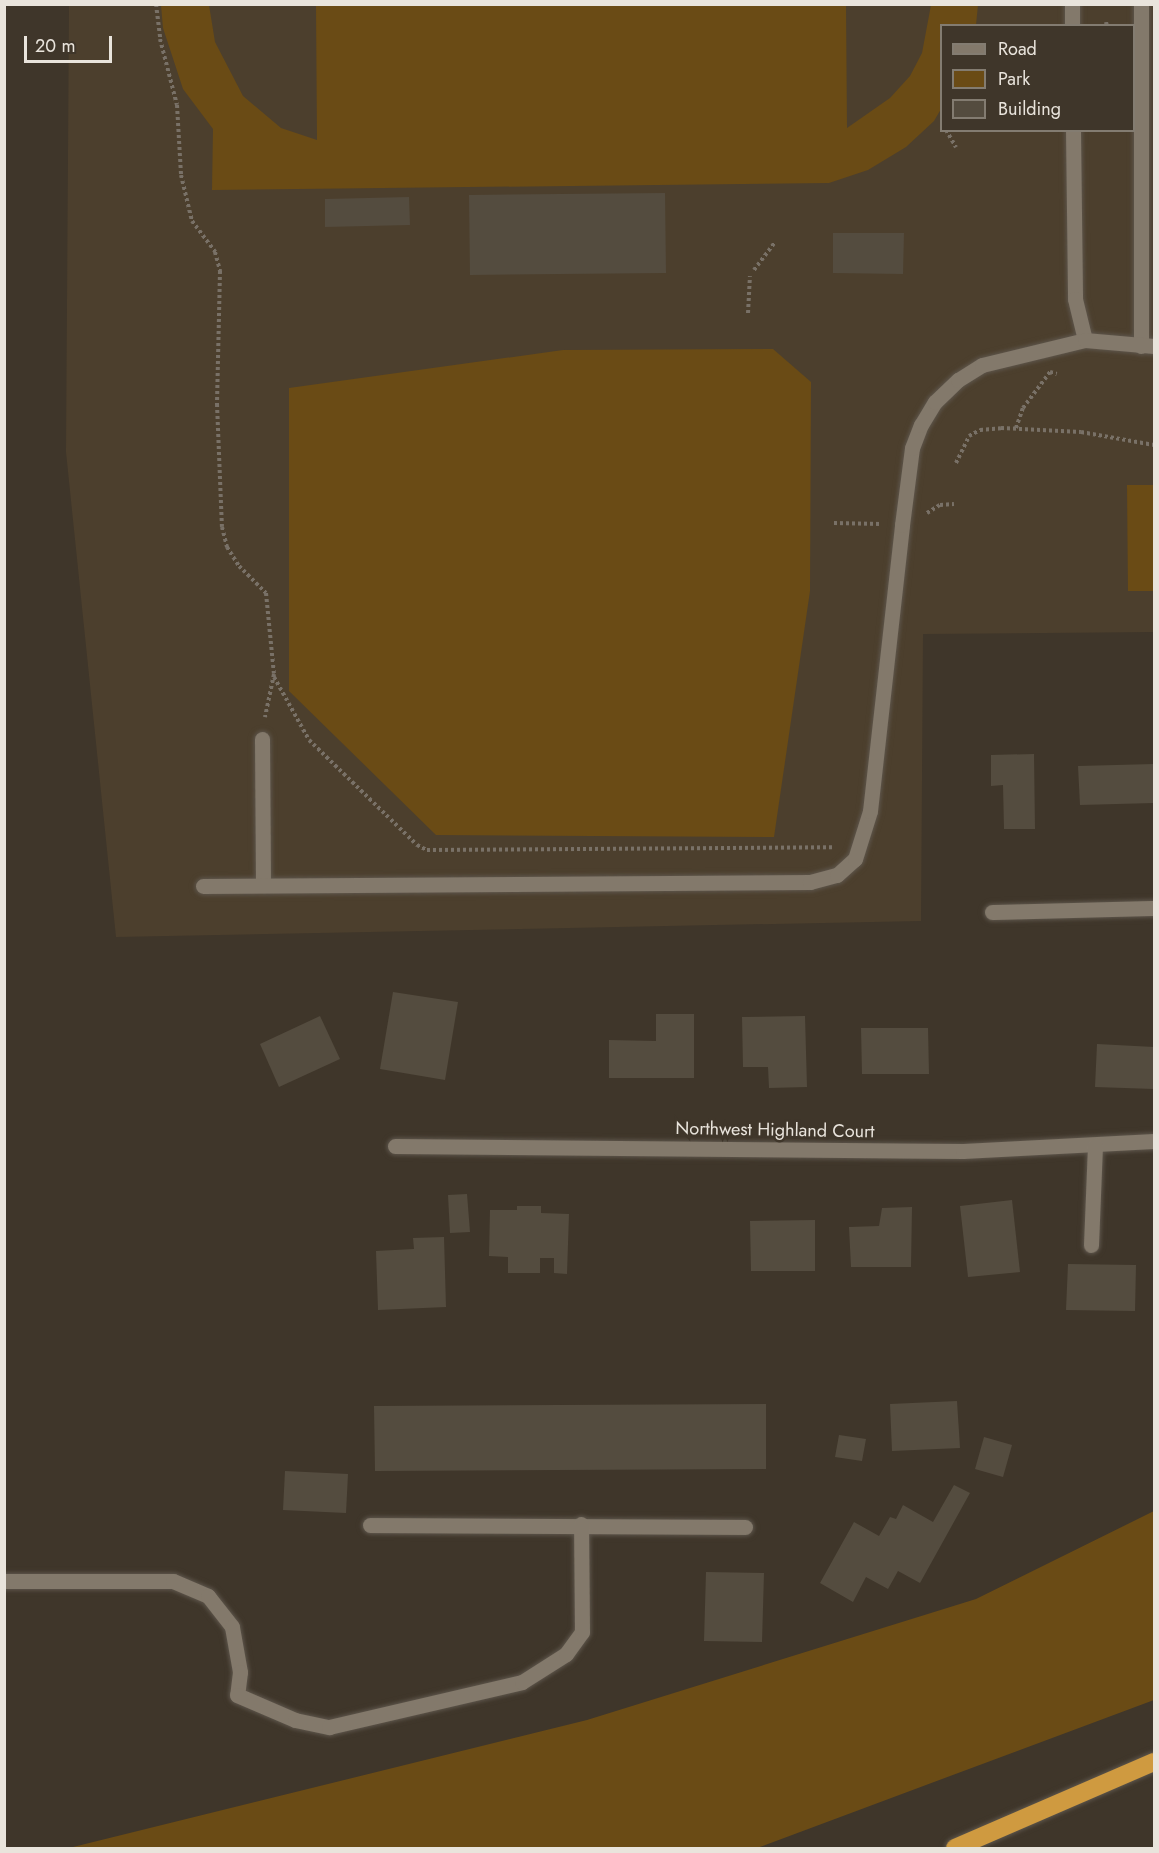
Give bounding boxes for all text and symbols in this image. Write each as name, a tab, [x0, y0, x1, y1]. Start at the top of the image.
scale bar	[27, 24, 116, 62]
legend	[940, 24, 1135, 132]
text: 20 m	[35, 33, 75, 59]
text: Road	[998, 36, 1037, 62]
text: Park	[998, 66, 1030, 92]
text: Building	[998, 96, 1061, 122]
street label: Northwest Highland Court	[675, 1117, 875, 1143]

